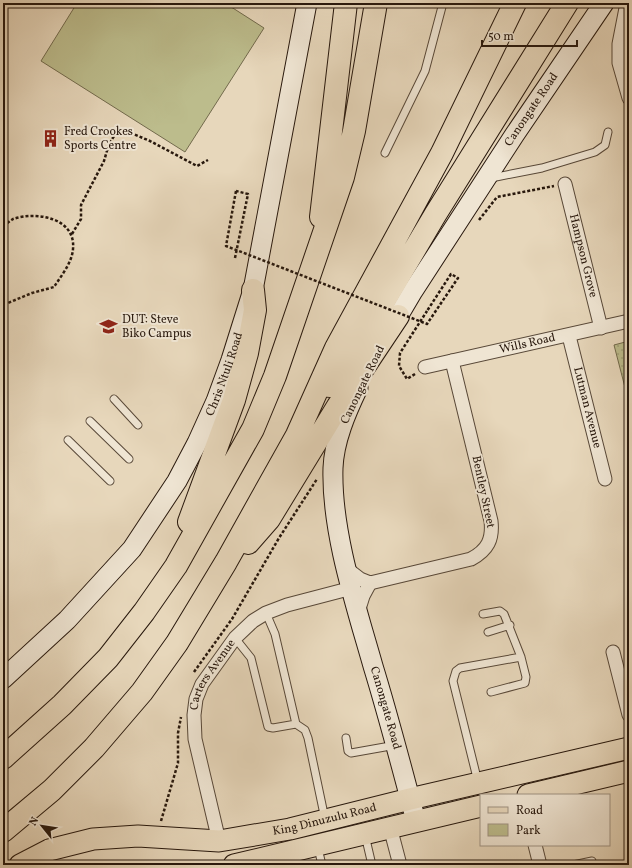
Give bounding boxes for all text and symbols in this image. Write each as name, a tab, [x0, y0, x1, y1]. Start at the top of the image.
scale bar	[482, 22, 577, 48]
text: 50 m	[488, 29, 514, 45]
street label: Canongate Road	[501, 69, 562, 150]
place label: Fred Crookes Sports Centre	[64, 124, 137, 154]
building icon: Fred Crookes Sports Centre	[41, 129, 61, 149]
street label: Hampson Grove	[565, 212, 601, 300]
place label: DUT: Steve Biko Campus	[122, 312, 191, 342]
school or university icon: DUT: Steve Biko Campus	[99, 317, 119, 337]
street label: Chris Ntuli Road	[202, 330, 247, 419]
street label: Wills Road	[498, 330, 557, 358]
street label: Canongate Road	[337, 343, 389, 427]
street label: Lutman Avenue	[569, 365, 605, 450]
street label: Bentley Street	[468, 454, 498, 530]
street label: Carters Avenue	[187, 636, 240, 711]
street label: Canongate Road	[366, 665, 405, 752]
legend	[480, 794, 610, 846]
street label: King Dinuzulu Road	[271, 800, 378, 840]
text: Road	[516, 803, 543, 819]
north arrow	[22, 806, 62, 846]
text: N	[26, 815, 43, 829]
text: Park	[516, 823, 541, 839]

